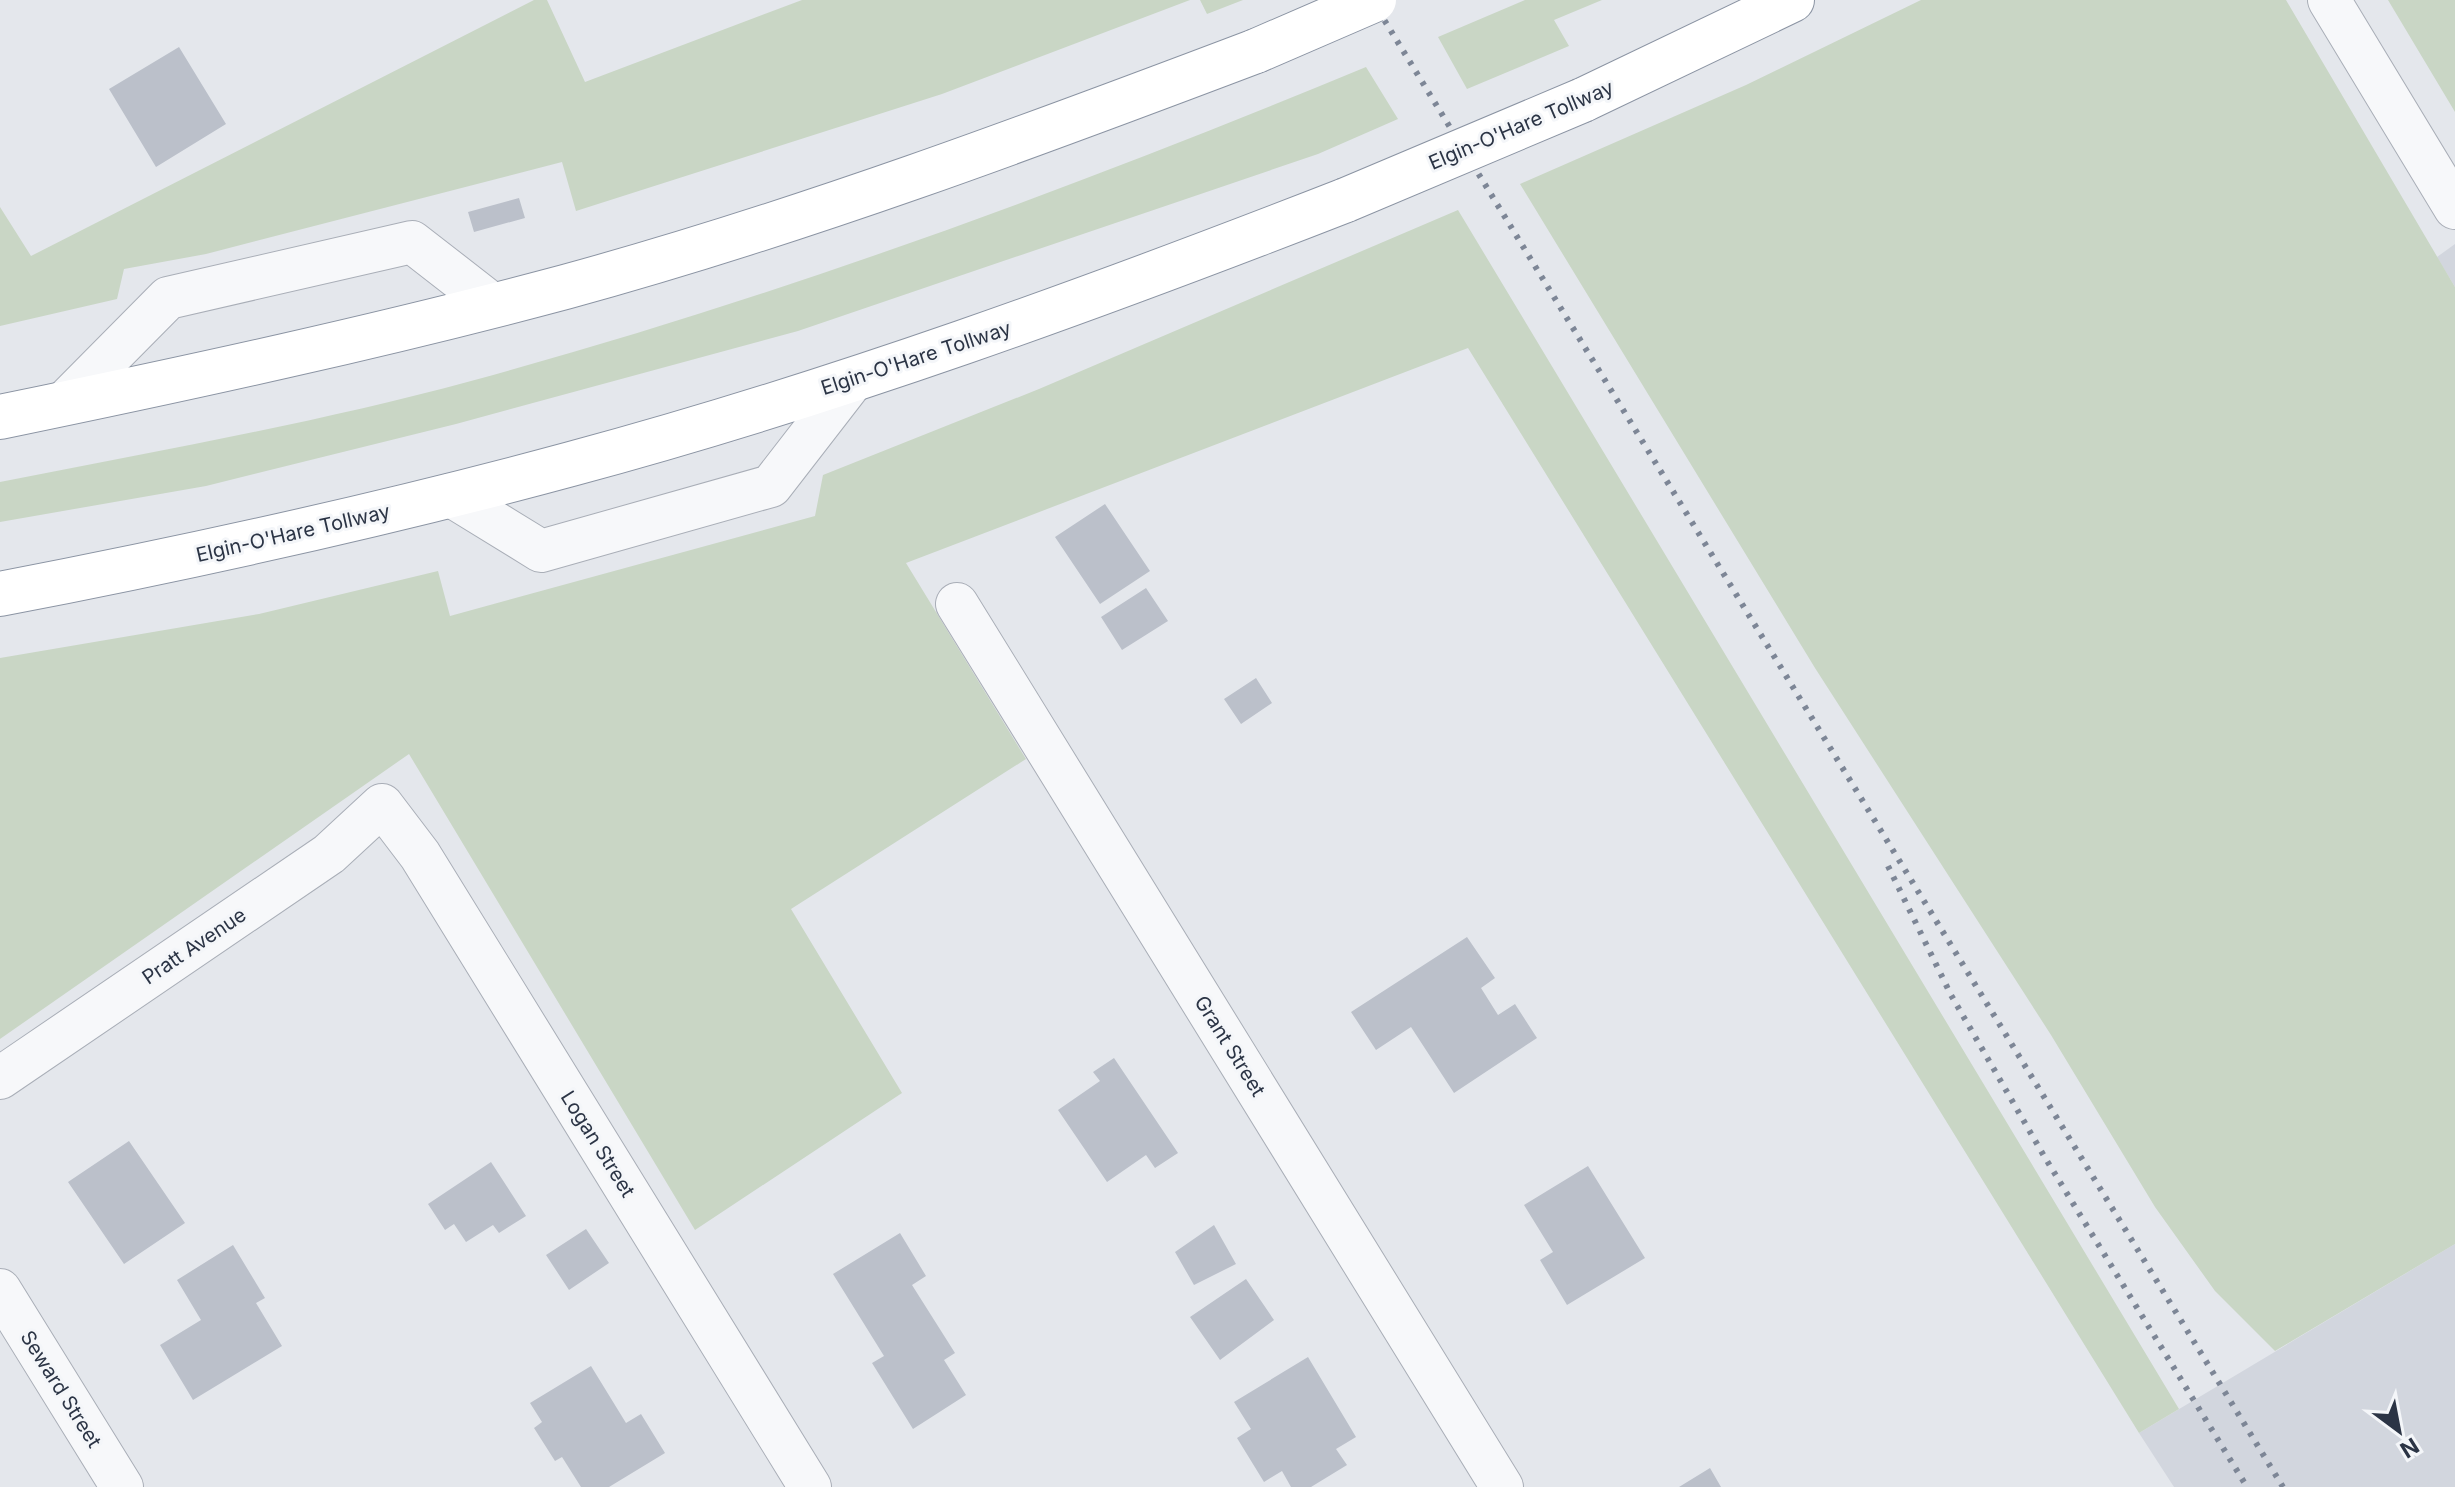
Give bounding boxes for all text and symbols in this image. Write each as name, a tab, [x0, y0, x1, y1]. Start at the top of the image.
street label: Elgin-O'Hare Tollway	[1425, 75, 1617, 175]
street label: Elgin-O'Hare Tollway	[818, 316, 1014, 400]
street label: Elgin-O'Hare Tollway	[194, 499, 392, 567]
street label: Pratt Avenue	[138, 902, 250, 990]
street label: Grant Street	[1190, 991, 1271, 1101]
street label: Logan Street	[556, 1086, 640, 1202]
street label: Seward Street	[16, 1326, 107, 1452]
north arrow	[2359, 1391, 2439, 1471]
text: N	[2396, 1432, 2424, 1463]

